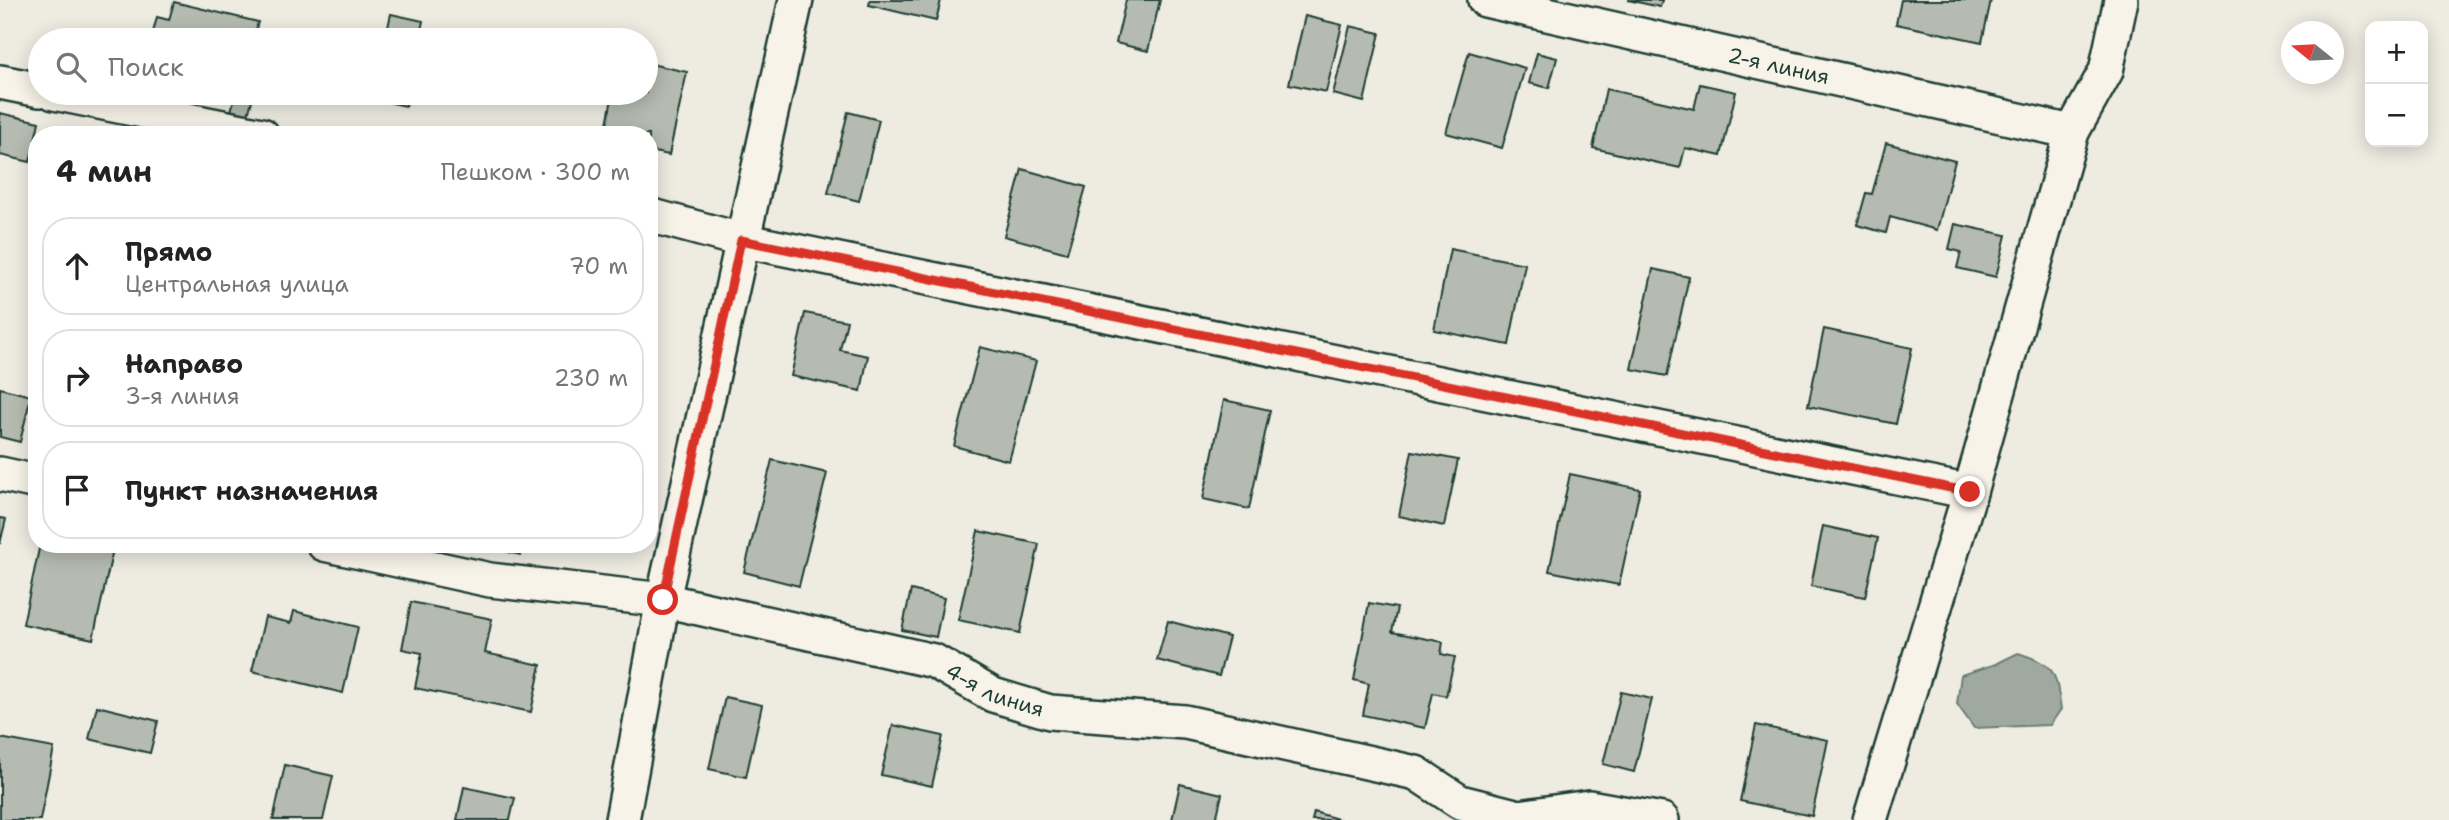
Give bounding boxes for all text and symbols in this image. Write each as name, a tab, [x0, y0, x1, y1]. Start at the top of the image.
north arrow	[2281, 21, 2344, 84]
map controls	[2365, 21, 2428, 147]
button: +	[2365, 21, 2428, 84]
search box	[28, 28, 658, 105]
street label: 2-я линия	[1725, 41, 1832, 91]
icon: search	[52, 48, 90, 86]
text: Поиск	[108, 49, 184, 84]
button: −	[2365, 84, 2428, 147]
text: 4 мин	[56, 151, 152, 192]
text: Пешком · 300 m	[441, 157, 630, 187]
text: Прямо	[125, 234, 213, 269]
icon: ahead	[58, 247, 96, 285]
text: 70 m	[569, 251, 628, 281]
text: Центральная улица	[125, 269, 349, 299]
text: Направо	[125, 346, 243, 381]
icon: right	[58, 359, 96, 397]
text: 230 m	[554, 363, 628, 393]
text: 3-я линия	[125, 381, 240, 411]
icon: arrive	[58, 471, 96, 509]
text: Пункт назначения	[125, 473, 378, 508]
route end	[1954, 476, 1985, 507]
route start	[647, 584, 678, 615]
street label: 4-я линия	[941, 657, 1047, 723]

